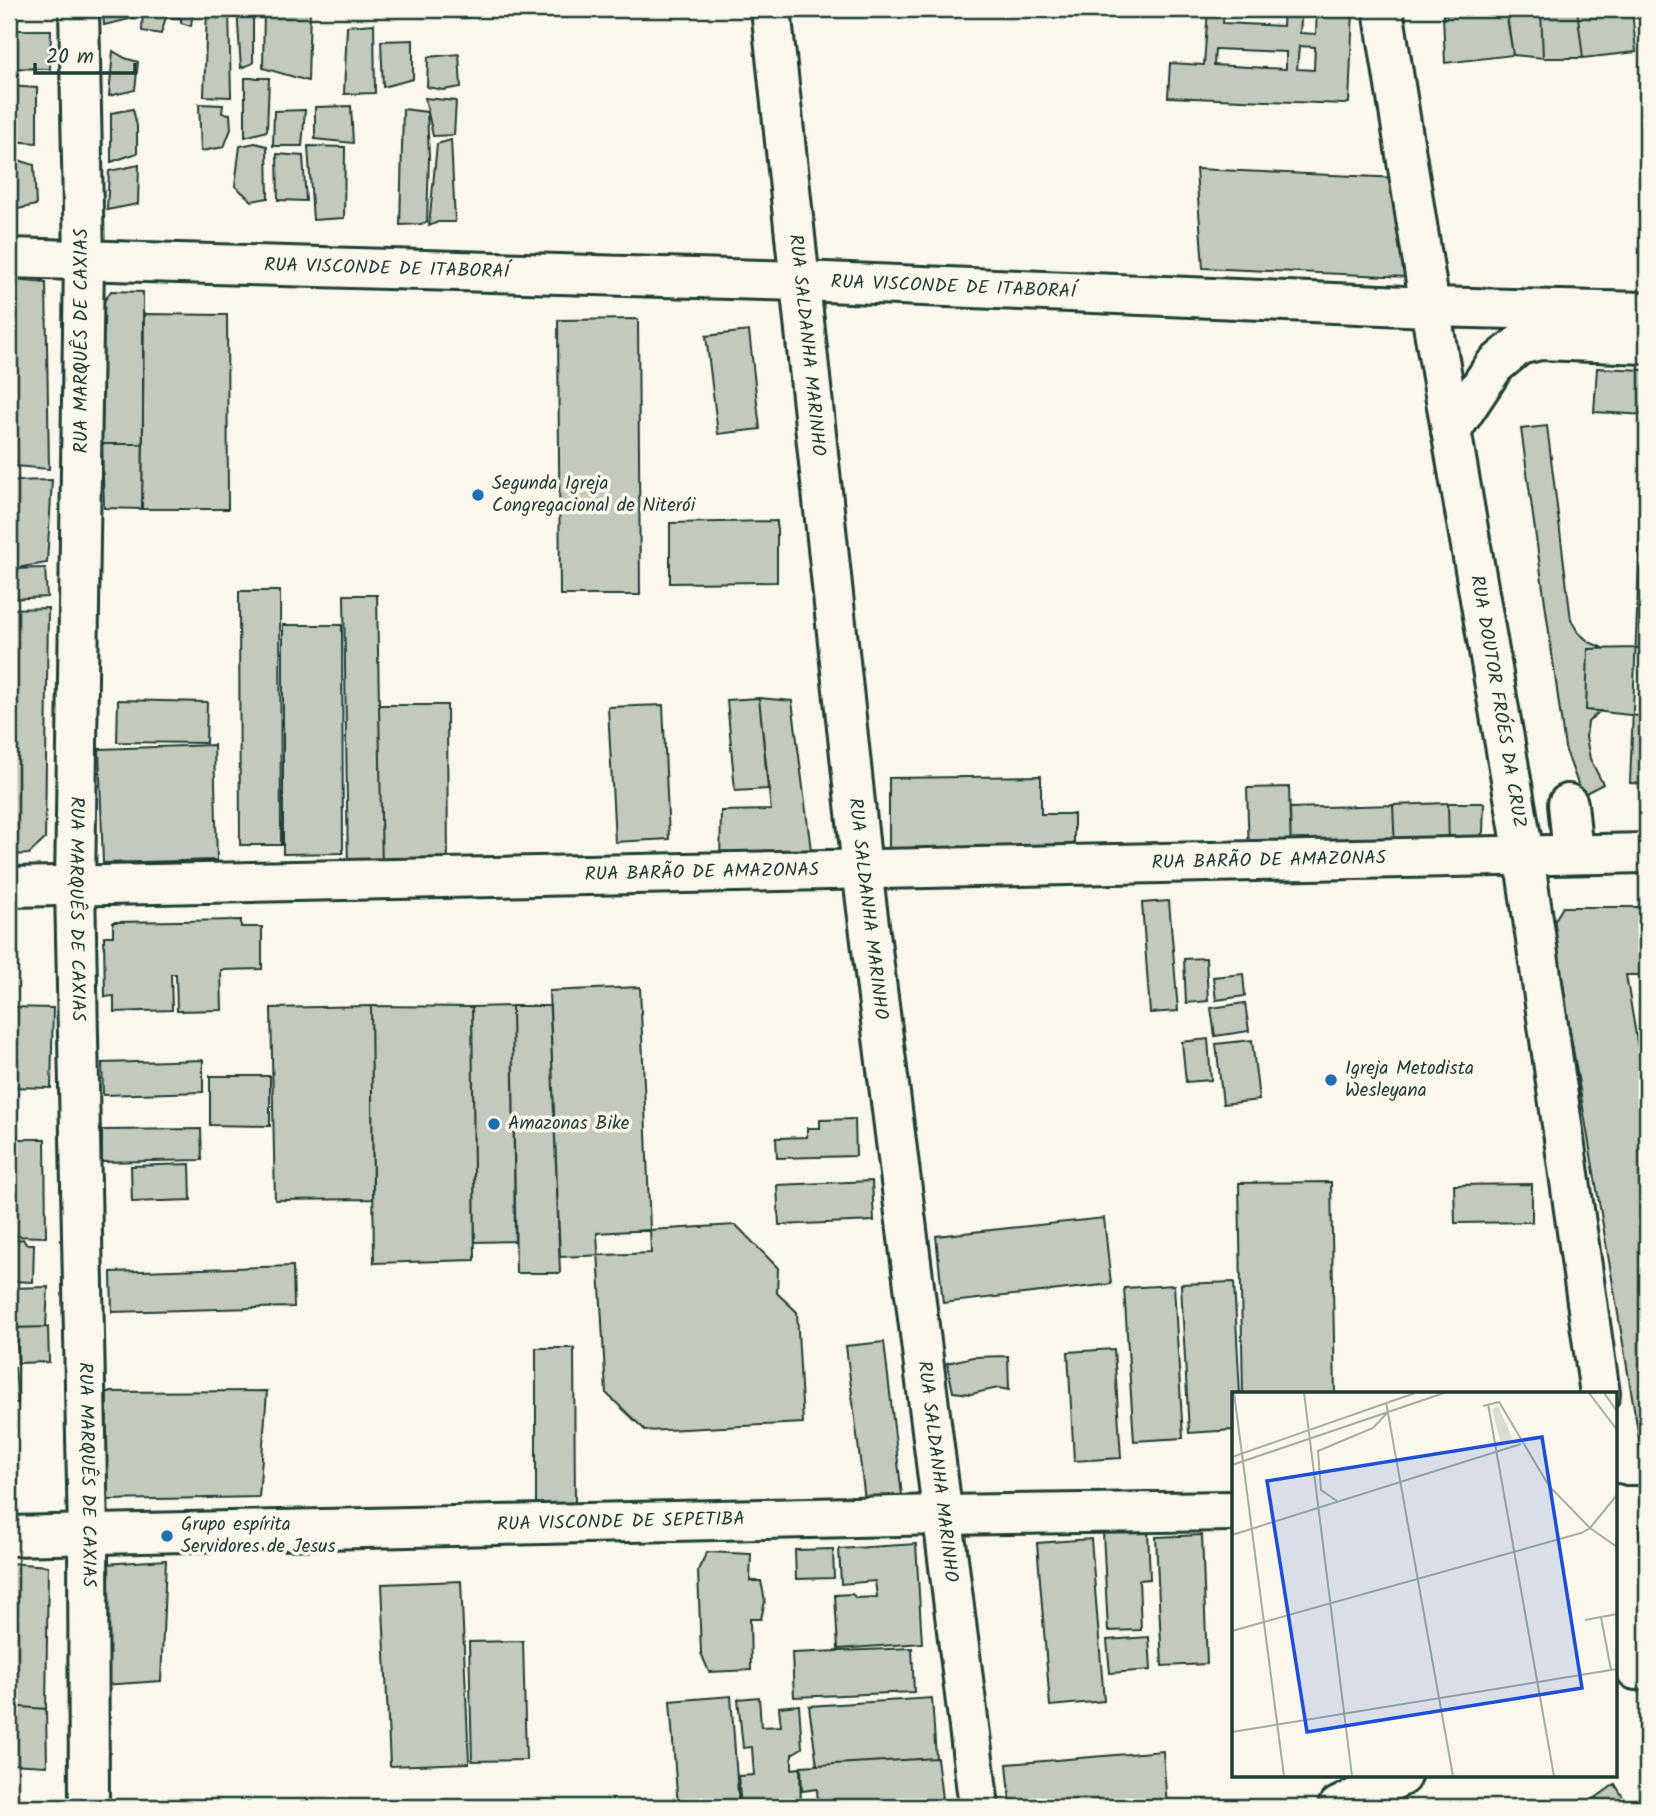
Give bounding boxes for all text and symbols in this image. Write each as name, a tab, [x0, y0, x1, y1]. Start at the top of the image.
scale bar	[35, 32, 135, 76]
text: 20 m	[46, 41, 94, 74]
street label: RUA MARQUÊS DE CAXIAS	[67, 229, 97, 453]
street label: RUA SALDANHA MARINHO	[780, 233, 833, 458]
street label: RUA VISCONDE DE ITABORAÍ	[264, 250, 513, 288]
street label: RUA VISCONDE DE ITABORAÍ	[830, 267, 1080, 307]
place label: Segunda Igreja Congregacional de Niterói	[492, 469, 697, 521]
marker: Segunda Igreja Congregacional de Niterói	[470, 487, 486, 503]
street label: RUA DOUTOR FRÓES DA CRUZ	[1461, 573, 1534, 830]
street label: RUA MARQUÊS DE CAXIAS	[60, 796, 93, 1022]
street label: RUA SALDANHA MARINHO	[840, 796, 896, 1022]
street label: RUA BARÃO DE AMAZONAS	[1151, 843, 1386, 878]
street label: RUA BARÃO DE AMAZONAS	[584, 855, 819, 890]
place label: Igreja Metodista Wesleyana	[1345, 1054, 1474, 1106]
marker: Igreja Metodista Wesleyana	[1323, 1072, 1339, 1088]
place label: Amazonas Bike	[508, 1109, 630, 1139]
marker: Amazonas Bike	[486, 1116, 502, 1132]
street label: RUA SALDANHA MARINHO	[908, 1359, 966, 1584]
street label: RUA MARQUÊS DE CAXIAS	[70, 1362, 103, 1587]
inset map	[1232, 1392, 1618, 1778]
street label: RUA VISCONDE DE SEPETIBA	[496, 1504, 745, 1540]
place label: Grupo espírita Servidores de Jesus	[181, 1510, 336, 1562]
marker: Grupo espírita Servidores de Jesus	[159, 1528, 175, 1544]

